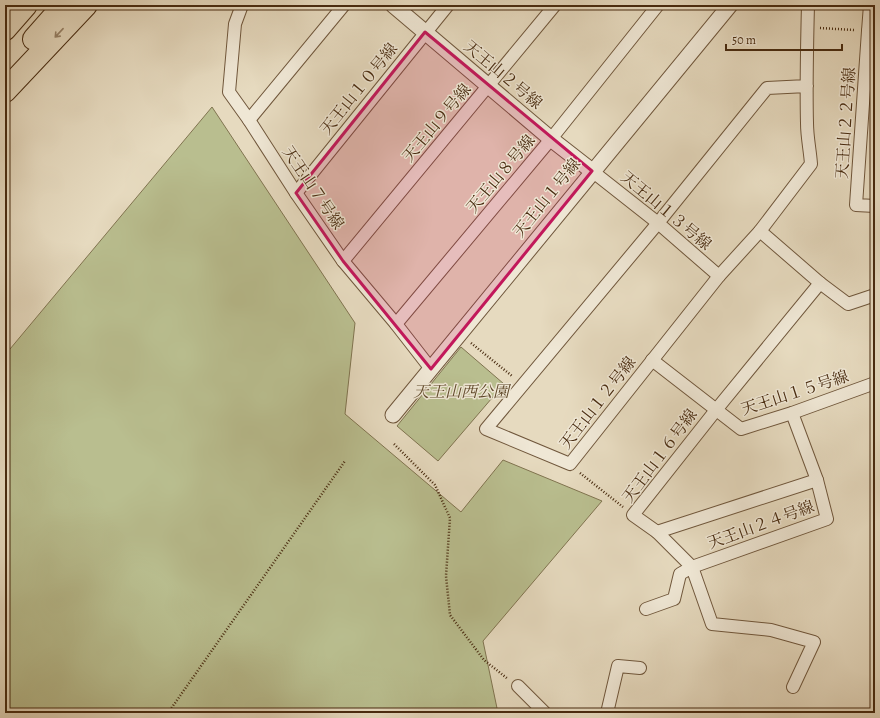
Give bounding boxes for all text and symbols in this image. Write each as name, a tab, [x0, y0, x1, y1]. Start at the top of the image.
scale bar	[726, 26, 842, 52]
one-way arrow	[54, 28, 64, 38]
text: 50 m	[732, 32, 756, 48]
street label: 天王山２号線	[459, 36, 547, 114]
street label: 天王山１０号線	[315, 39, 403, 139]
street label: 天王山２２号線	[831, 66, 861, 180]
street label: 天王山９号線	[398, 79, 476, 167]
street label: 天王山８号線	[462, 130, 540, 218]
street label: 天王山７号線	[277, 142, 349, 234]
street label: 天王山１号線	[508, 154, 586, 242]
street label: 天王山１３号線	[616, 167, 716, 255]
street label: 天王山１２号線	[555, 352, 641, 454]
street label: 天王山１５号線	[738, 365, 852, 421]
park label: 天王山西公園	[413, 381, 512, 403]
street label: 天王山１６号線	[618, 405, 702, 507]
street label: 天王山２４号線	[705, 496, 817, 554]

